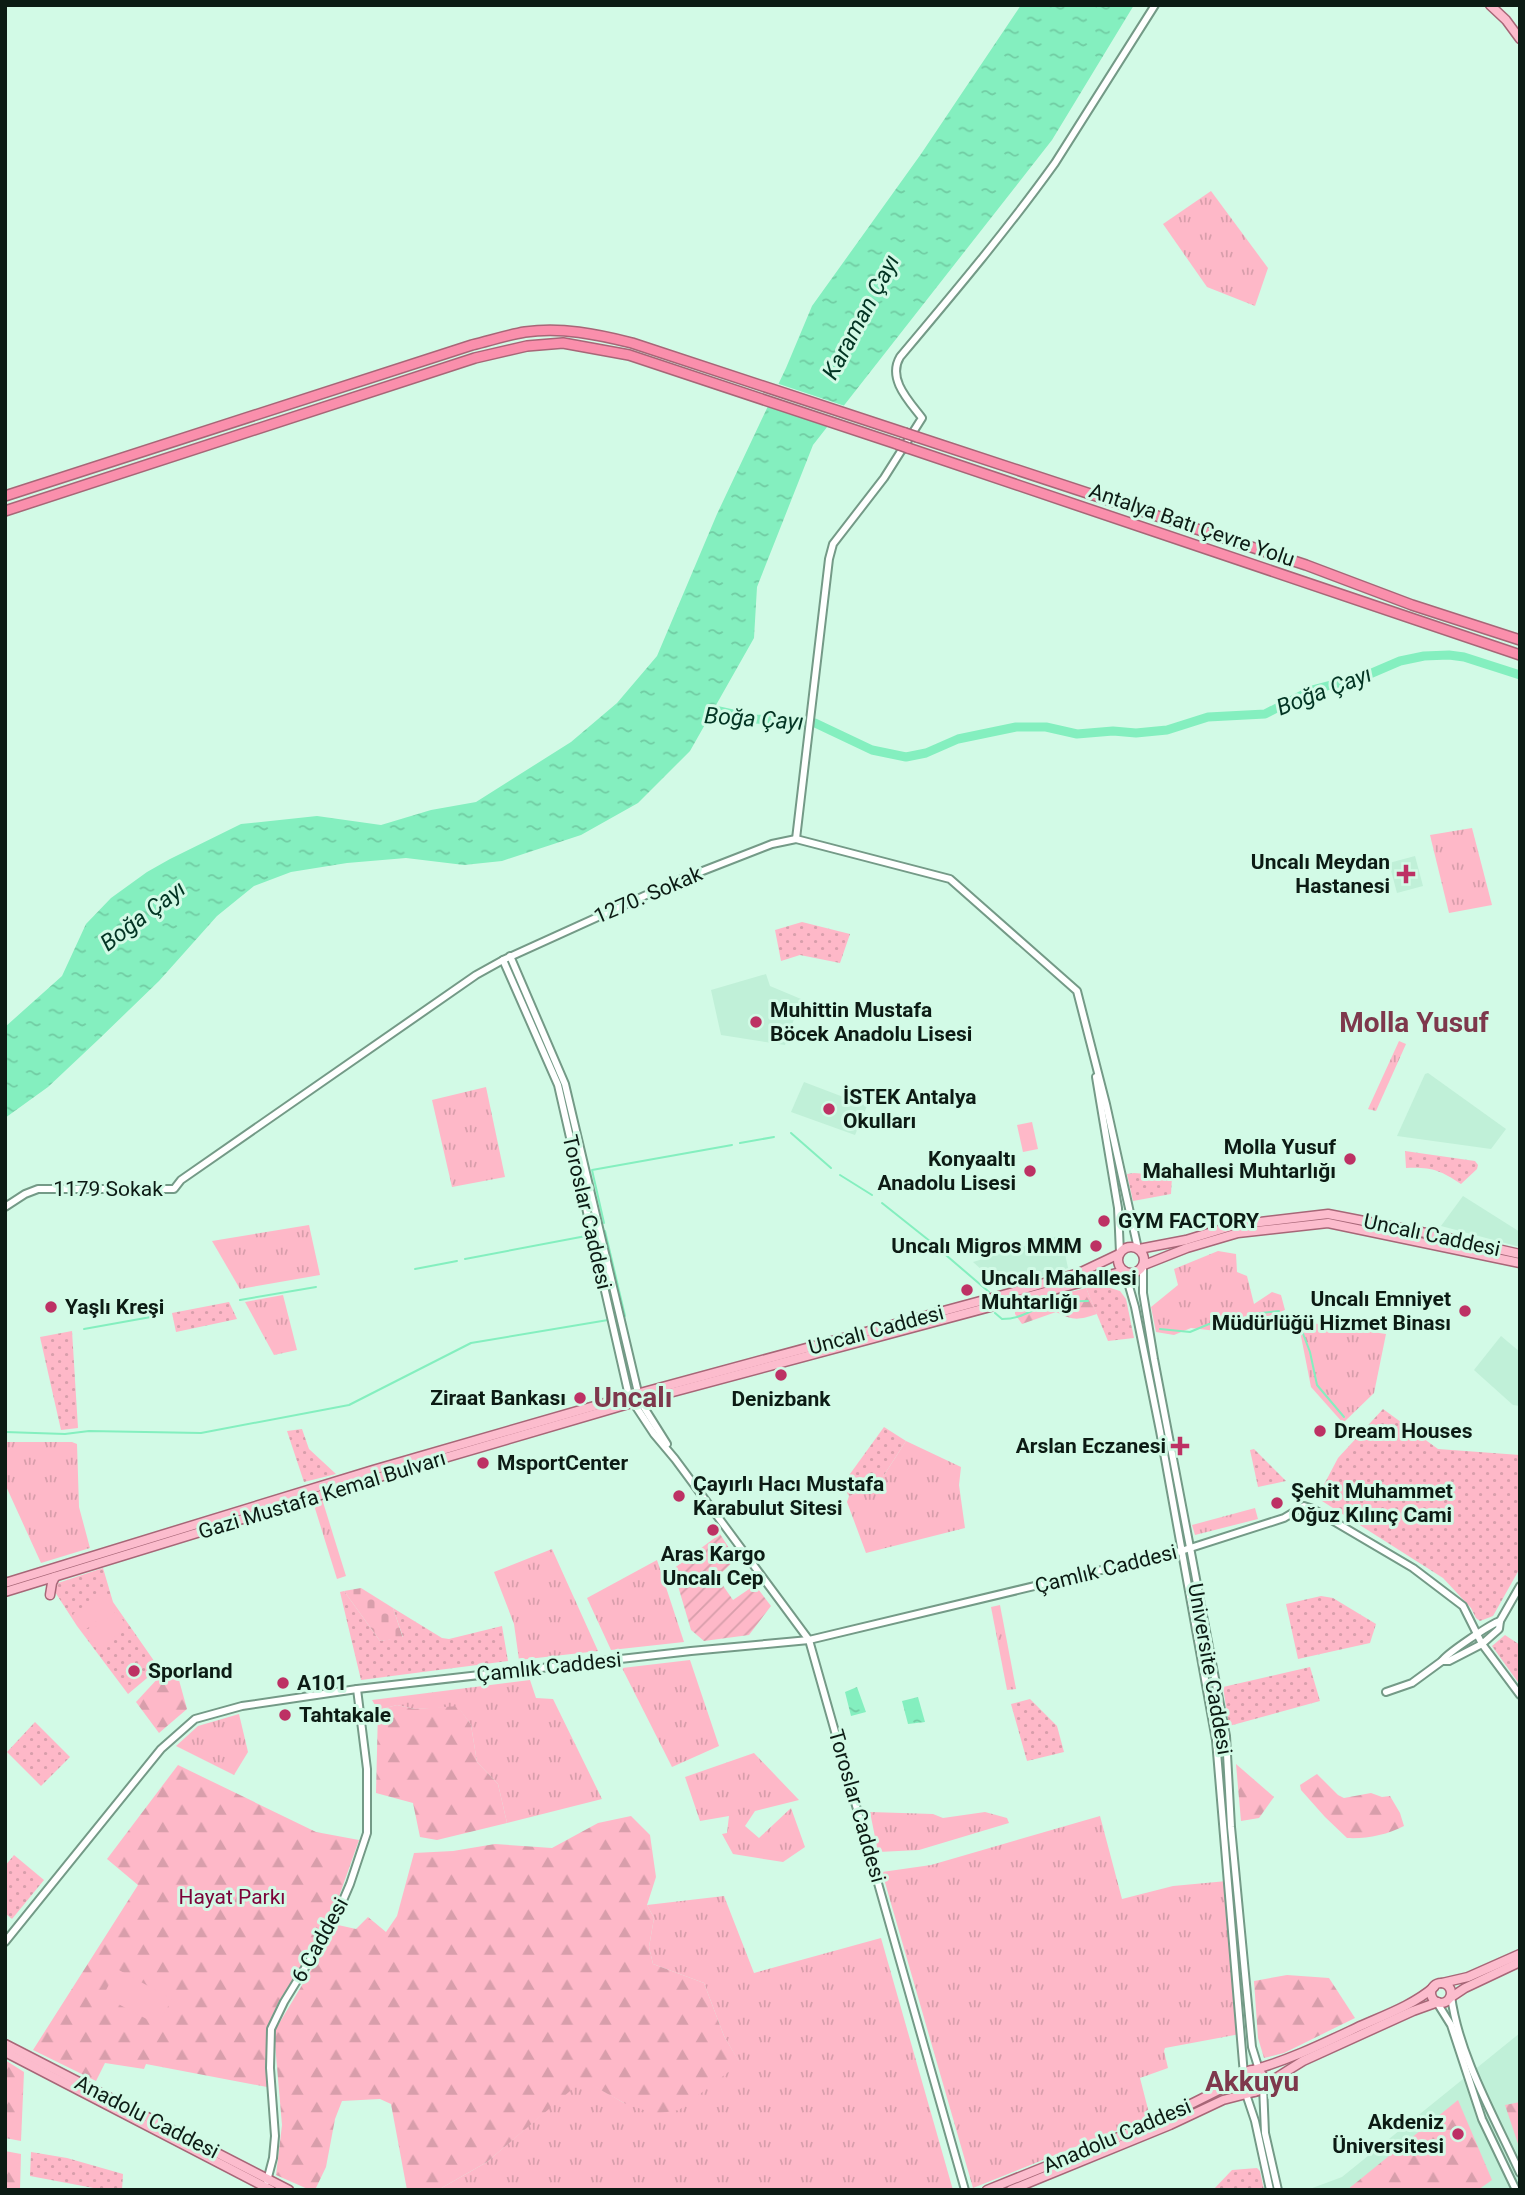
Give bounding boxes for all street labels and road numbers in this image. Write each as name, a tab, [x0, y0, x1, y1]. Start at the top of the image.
street label: Antalya Batı Çevre Yolu	[1086, 479, 1298, 571]
street label: 1270. Sokak	[590, 861, 706, 929]
street label: Toroslar Caddesi	[558, 1132, 616, 1292]
street label: 1179 Sokak	[53, 1177, 163, 1201]
street label: Uncalı Caddesi	[1362, 1209, 1502, 1261]
street label: Uncalı Caddesi	[806, 1300, 946, 1360]
street label: Gazi Mustafa Kemal Bulvarı	[196, 1446, 448, 1544]
street label: Çamlık Caddesi	[1032, 1540, 1180, 1598]
street label: Universite Caddesi	[1183, 1581, 1237, 1757]
street label: Çamlık Caddesi	[475, 1647, 623, 1687]
street label: Toroslar Caddesi	[824, 1727, 890, 1885]
street label: 6 Caddesi	[287, 1894, 353, 1986]
street label: Anadolu Caddesi	[71, 2070, 223, 2164]
street label: Anadolu Caddesi	[1039, 2094, 1195, 2178]

